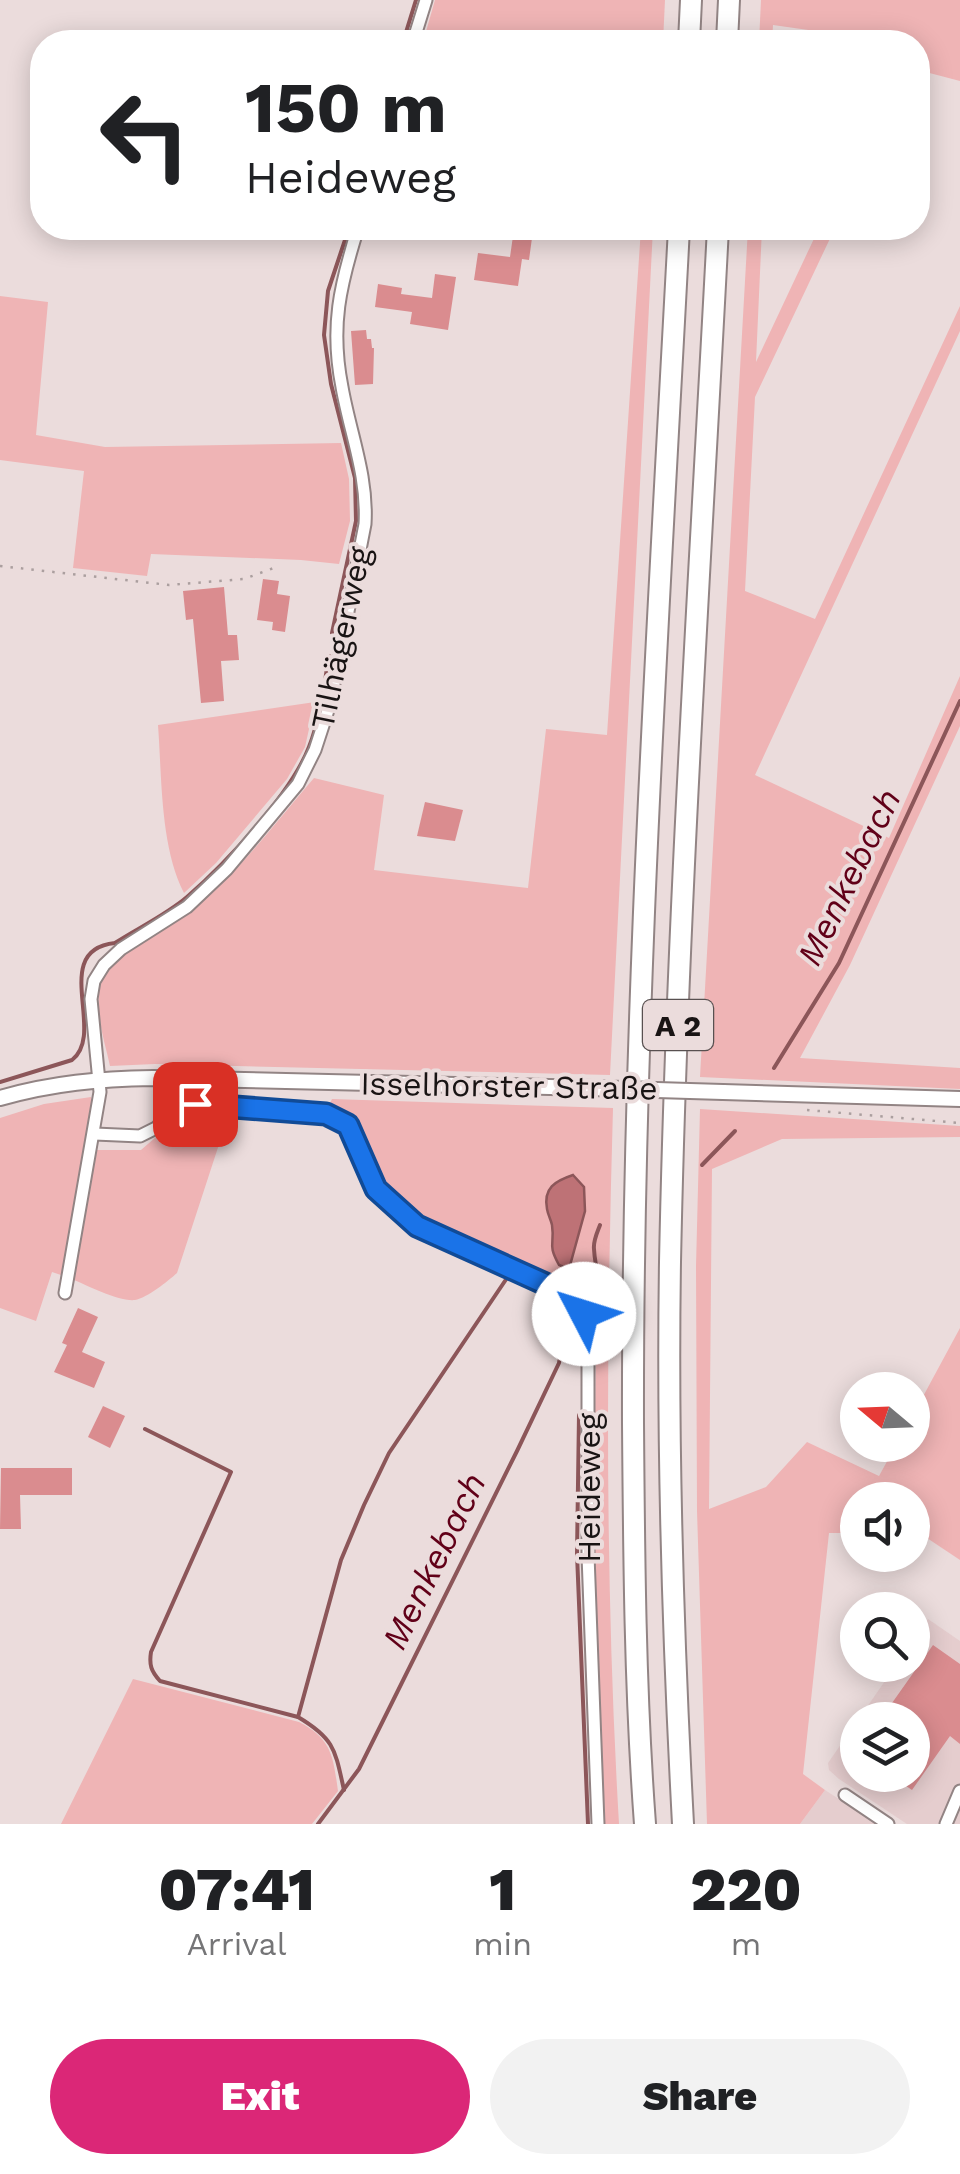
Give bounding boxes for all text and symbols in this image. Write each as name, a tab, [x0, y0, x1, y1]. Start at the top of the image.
text: 150 m	[245, 67, 447, 149]
icon: left	[80, 70, 210, 200]
text: Heideweg	[245, 151, 456, 204]
street label: Tilhägerweg	[303, 542, 379, 733]
water label: Menkebach	[788, 782, 910, 972]
road number: A 2	[643, 1000, 713, 1050]
pin	[153, 1062, 238, 1147]
street label: Isselhorster Straße	[360, 1064, 658, 1108]
icon: arrive	[168, 1077, 223, 1132]
position arrow	[532, 1262, 636, 1366]
north arrow	[840, 1372, 930, 1462]
map controls	[840, 1372, 930, 1792]
street label: Heideweg	[570, 1412, 608, 1563]
water label: Menkebach	[373, 1466, 495, 1656]
button: sound	[840, 1482, 930, 1572]
button: search	[840, 1592, 930, 1682]
button: layers	[840, 1702, 930, 1792]
text: 07:41	[158, 1854, 315, 1925]
text: 1	[489, 1854, 516, 1925]
text: 220	[690, 1854, 802, 1925]
text: Arrival	[187, 1925, 287, 1963]
text: min	[473, 1925, 532, 1963]
text: m	[731, 1925, 761, 1963]
button: Exit	[50, 2039, 470, 2154]
button: Share	[490, 2039, 910, 2154]

